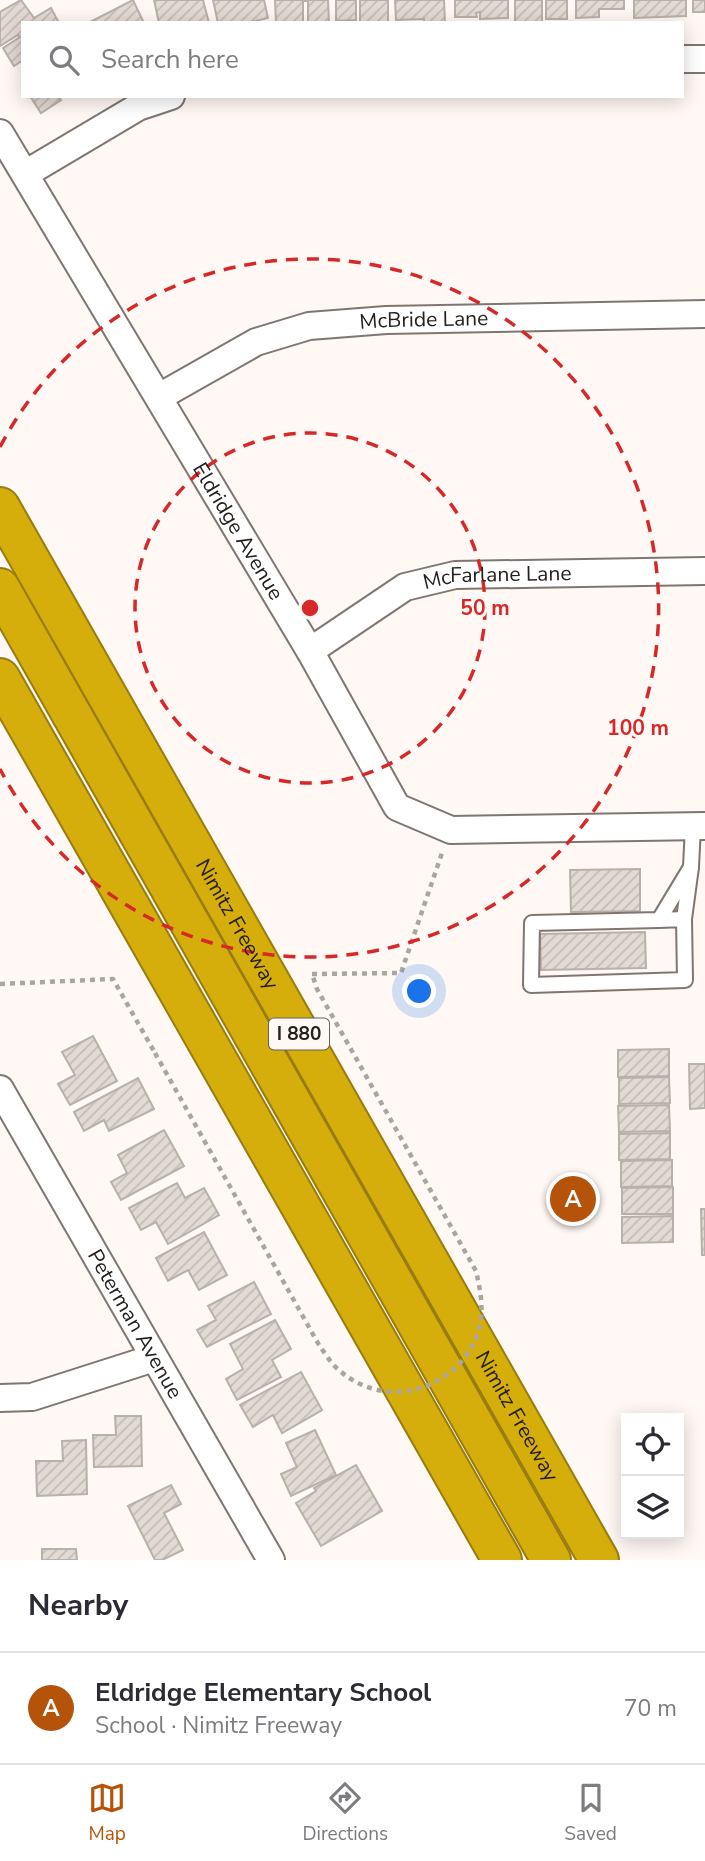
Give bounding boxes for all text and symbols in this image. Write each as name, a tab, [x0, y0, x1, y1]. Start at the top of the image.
search box	[21, 21, 684, 98]
icon: search	[45, 41, 83, 79]
text: Search here	[101, 42, 239, 77]
street label: McBride Lane	[358, 304, 489, 336]
street label: Eldridge Avenue	[186, 457, 290, 605]
street label: McFarlane Lane	[420, 559, 572, 596]
text: 50 m	[460, 594, 510, 622]
centre of rings	[298, 596, 322, 620]
text: 100 m	[607, 714, 669, 742]
street label: Nimitz Freeway	[189, 854, 286, 995]
your location	[402, 974, 436, 1008]
road number: I 880	[269, 1018, 329, 1050]
pin: A	[550, 1173, 596, 1225]
street label: Peterman Avenue	[81, 1244, 189, 1404]
street label: Nimitz Freeway	[469, 1346, 566, 1487]
map controls	[621, 1413, 684, 1539]
button: locate	[621, 1413, 684, 1476]
button: layers	[621, 1476, 684, 1539]
text: Nearby	[28, 1585, 128, 1626]
text: Eldridge Elementary School	[95, 1675, 431, 1710]
text: A	[42, 1693, 60, 1724]
text: 70 m	[624, 1693, 677, 1724]
text: School · Nimitz Freeway	[95, 1710, 342, 1741]
tab: Map	[88, 1779, 126, 1847]
tab: Directions	[302, 1779, 388, 1847]
tab: Saved	[564, 1779, 617, 1847]

